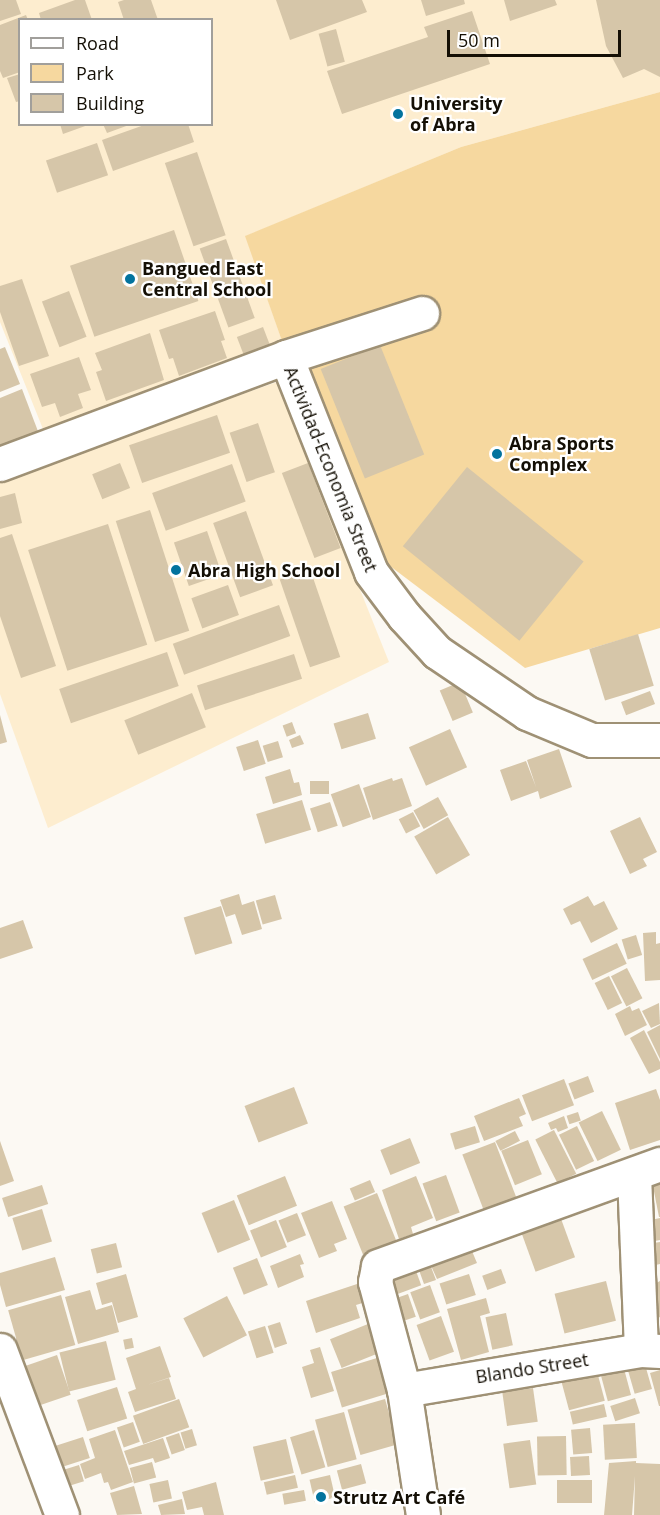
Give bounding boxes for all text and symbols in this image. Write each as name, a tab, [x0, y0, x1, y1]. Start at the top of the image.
legend	[18, 18, 213, 126]
scale bar	[450, 18, 624, 56]
text: 50 m	[458, 28, 500, 52]
text: Road	[76, 31, 119, 55]
text: Park	[76, 61, 114, 85]
text: Building	[76, 91, 144, 115]
place label: University of Abra	[410, 93, 502, 136]
marker: University of Abra	[391, 107, 405, 121]
place label: Bangued East Central School	[142, 258, 272, 300]
marker: Bangued East Central School	[123, 272, 137, 286]
street label: Actividad-Economia Street	[280, 363, 382, 575]
place label: Abra Sports Complex	[509, 433, 614, 476]
marker: Abra Sports Complex	[490, 447, 504, 461]
place label: Abra High School	[188, 559, 340, 581]
marker: Abra High School	[169, 563, 183, 577]
street label: Blando Street	[474, 1348, 590, 1388]
place label: Strutz Art Café	[333, 1486, 465, 1508]
marker: Strutz Art Café	[314, 1490, 328, 1504]

